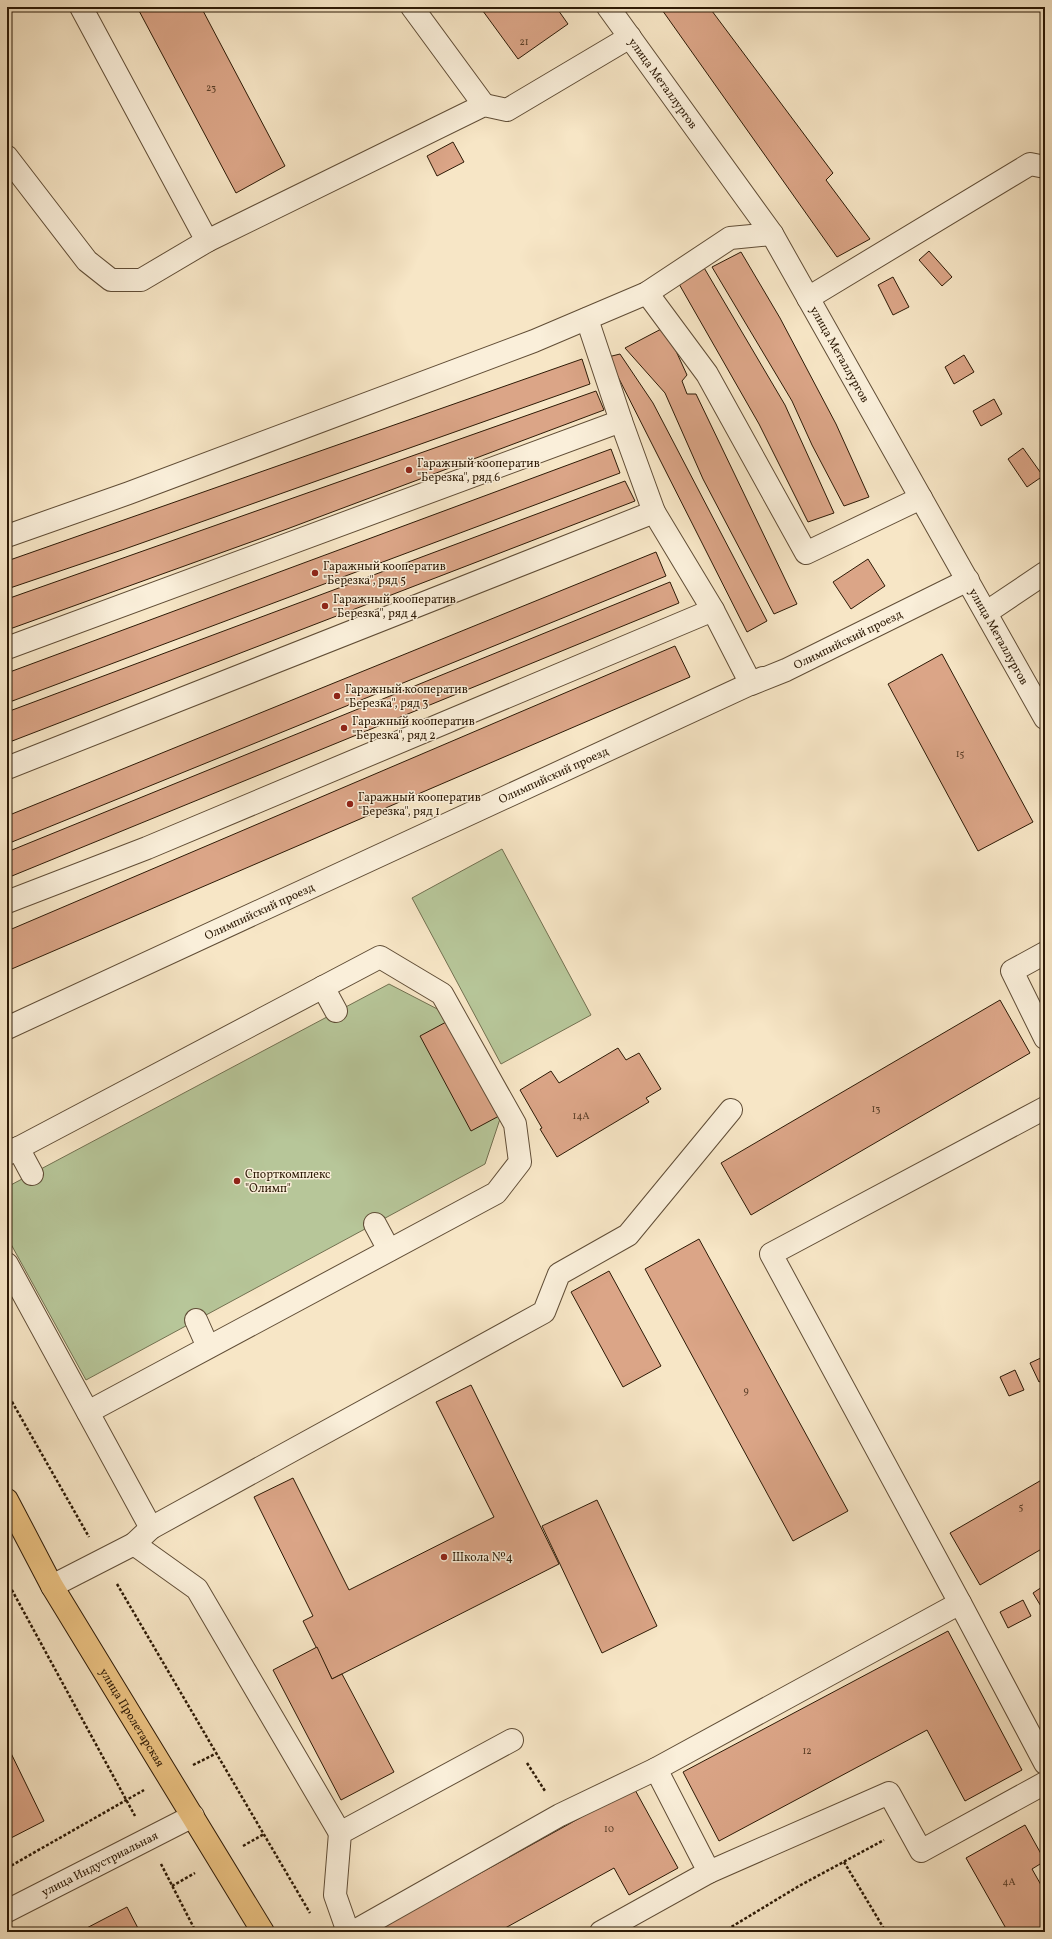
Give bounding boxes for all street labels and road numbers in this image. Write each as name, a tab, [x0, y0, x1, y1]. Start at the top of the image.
street label: улица Металлургов	[624, 35, 700, 132]
street label: улица Металлургов	[805, 303, 873, 406]
street label: улица Металлургов	[964, 586, 1032, 688]
street label: Олимпийский проезд	[791, 607, 905, 674]
street label: Олимпийский проезд	[496, 744, 611, 808]
street label: Олимпийский проезд	[202, 880, 317, 944]
street label: улица Пролетарская	[95, 1666, 167, 1770]
street label: улица Индустриальная	[39, 1828, 161, 1901]

